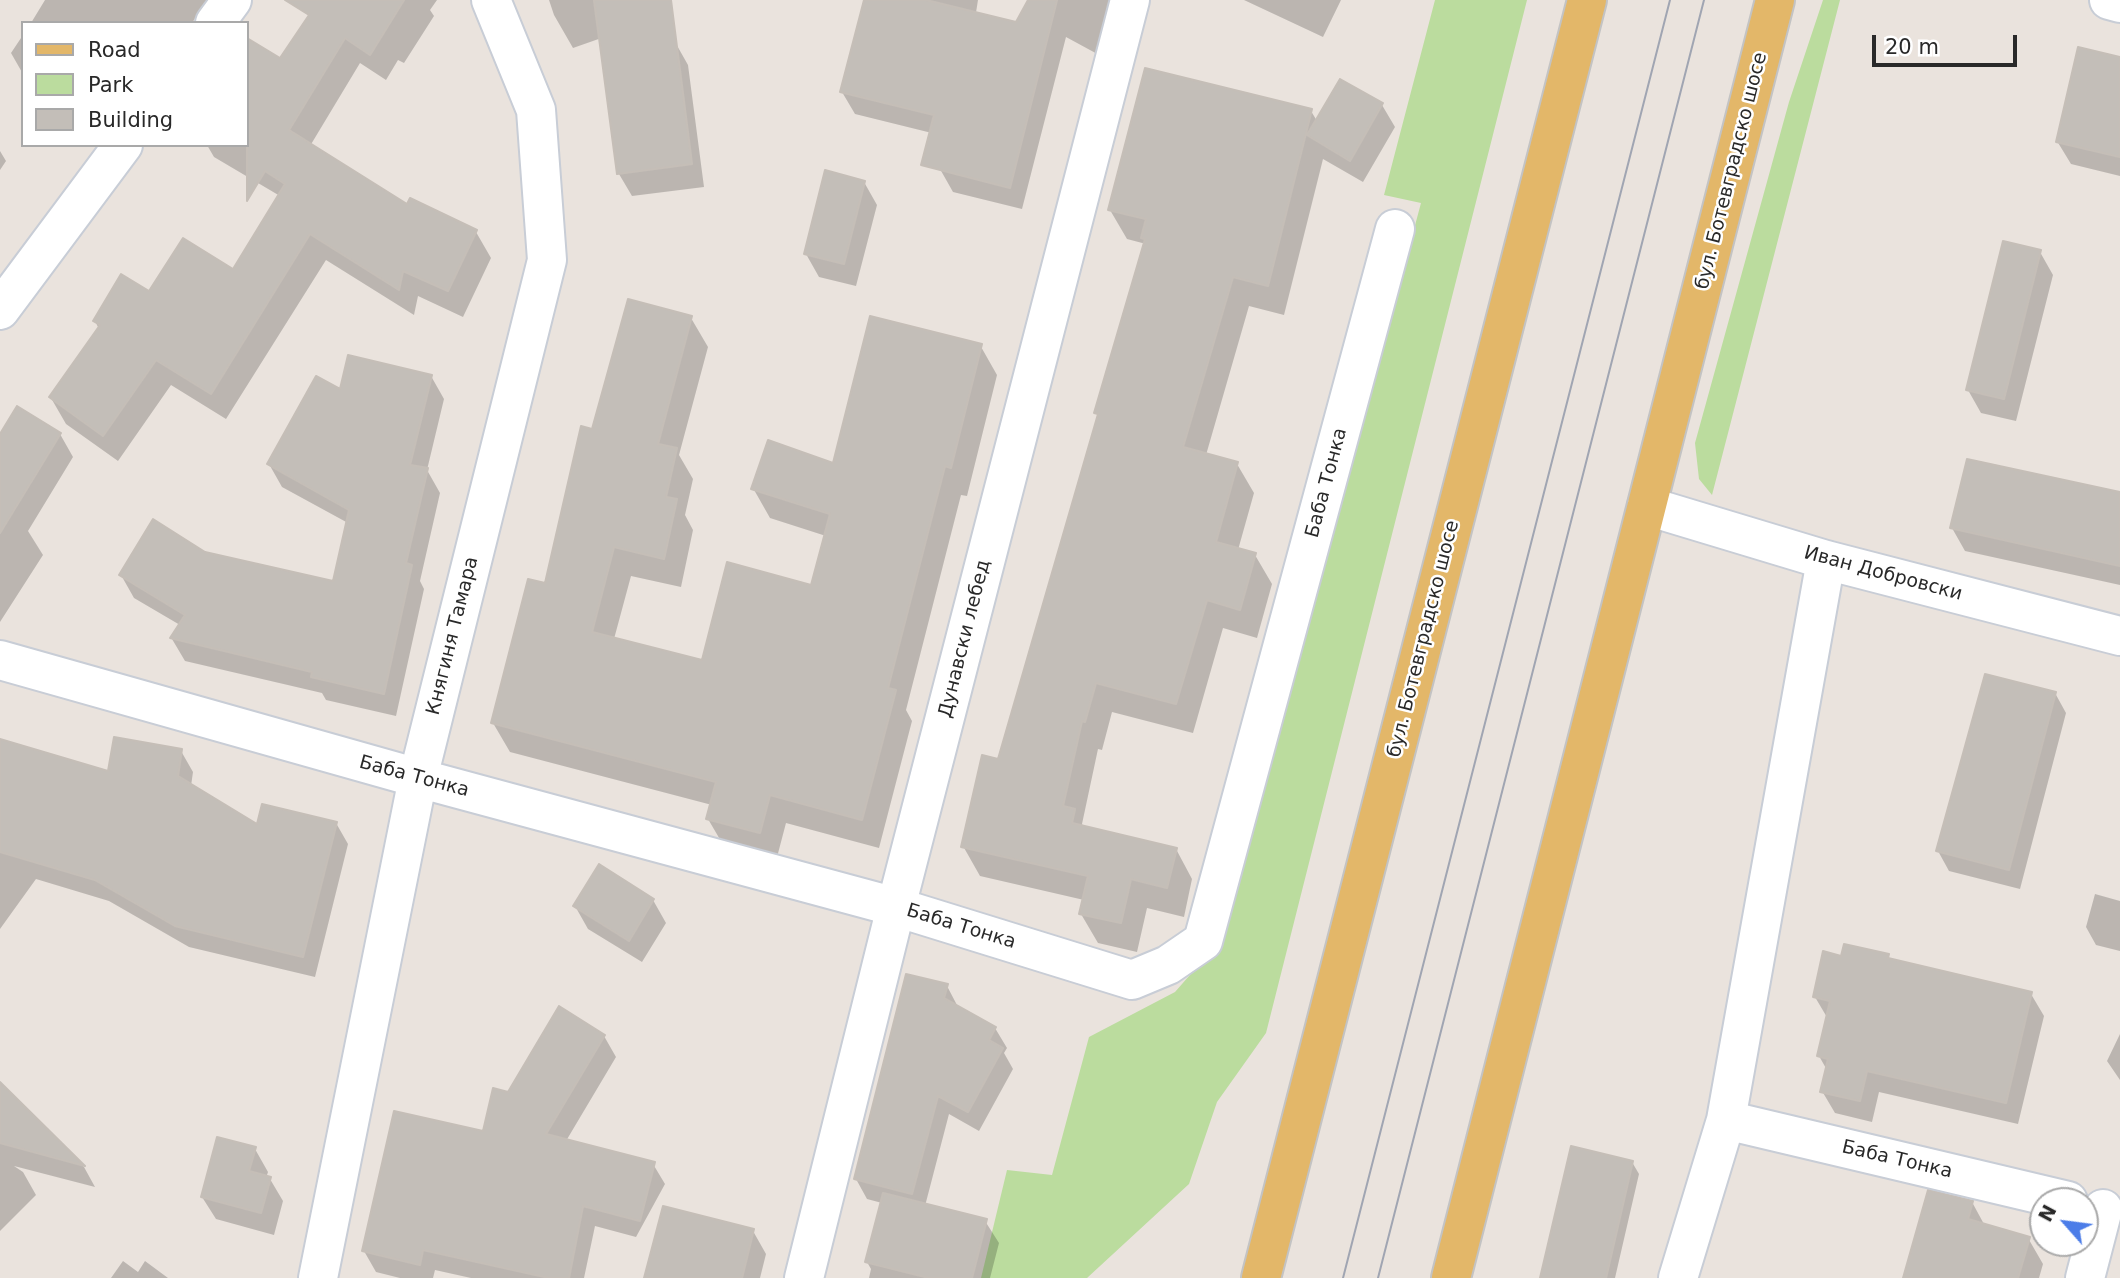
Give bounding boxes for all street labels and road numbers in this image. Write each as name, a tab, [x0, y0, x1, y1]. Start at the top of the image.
street label: бул. Ботевградско шосе	[1692, 50, 1772, 292]
street label: Баба Тонка	[1301, 426, 1353, 540]
street label: бул. Ботевградско шосе	[1384, 518, 1464, 760]
street label: Иван Добровски	[1801, 542, 1965, 606]
street label: Княгиня Тамара	[422, 554, 484, 718]
street label: Дунавски лебед	[934, 558, 996, 720]
street label: Баба Тонка	[357, 751, 471, 803]
street label: Баба Тонка	[904, 900, 1018, 954]
street label: Баба Тонка	[1839, 1136, 1955, 1184]

